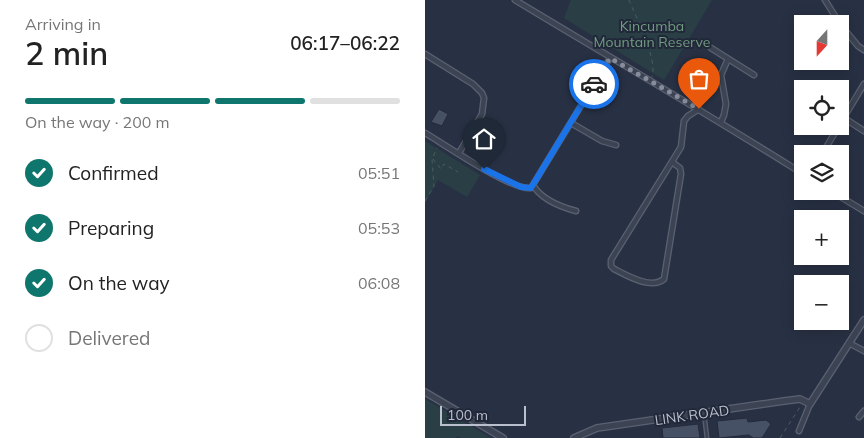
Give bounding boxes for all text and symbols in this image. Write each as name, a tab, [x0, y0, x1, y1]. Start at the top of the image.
text: Arriving in	[25, 14, 101, 34]
north arrow	[794, 15, 849, 70]
map controls	[794, 15, 849, 330]
park label: Kincumba Mountain Reserve	[594, 17, 710, 51]
text: 06:17–06:22	[290, 31, 400, 55]
text: 2 min	[25, 33, 108, 73]
pin	[678, 58, 720, 109]
courier	[569, 59, 619, 109]
icon: bag	[685, 65, 713, 93]
icon: car	[580, 70, 608, 98]
button: locate	[794, 80, 849, 135]
text: On the way · 200 m	[25, 112, 170, 132]
pin	[463, 118, 505, 169]
icon: home	[470, 125, 498, 153]
button: layers	[794, 145, 849, 200]
icon: check	[25, 159, 53, 187]
text: Confirmed	[68, 161, 159, 185]
text: 05:51	[358, 163, 400, 183]
button: +	[794, 210, 849, 265]
icon: check	[25, 214, 53, 242]
text: Preparing	[68, 216, 154, 240]
text: 05:53	[358, 218, 400, 238]
icon: check	[25, 269, 53, 297]
text: On the way	[68, 271, 170, 295]
text: 06:08	[358, 273, 400, 293]
button: −	[794, 275, 849, 330]
text: Delivered	[68, 326, 150, 350]
street label: LINK ROAD	[653, 401, 731, 429]
scale bar	[440, 403, 526, 426]
text: 100 m	[447, 406, 488, 424]

